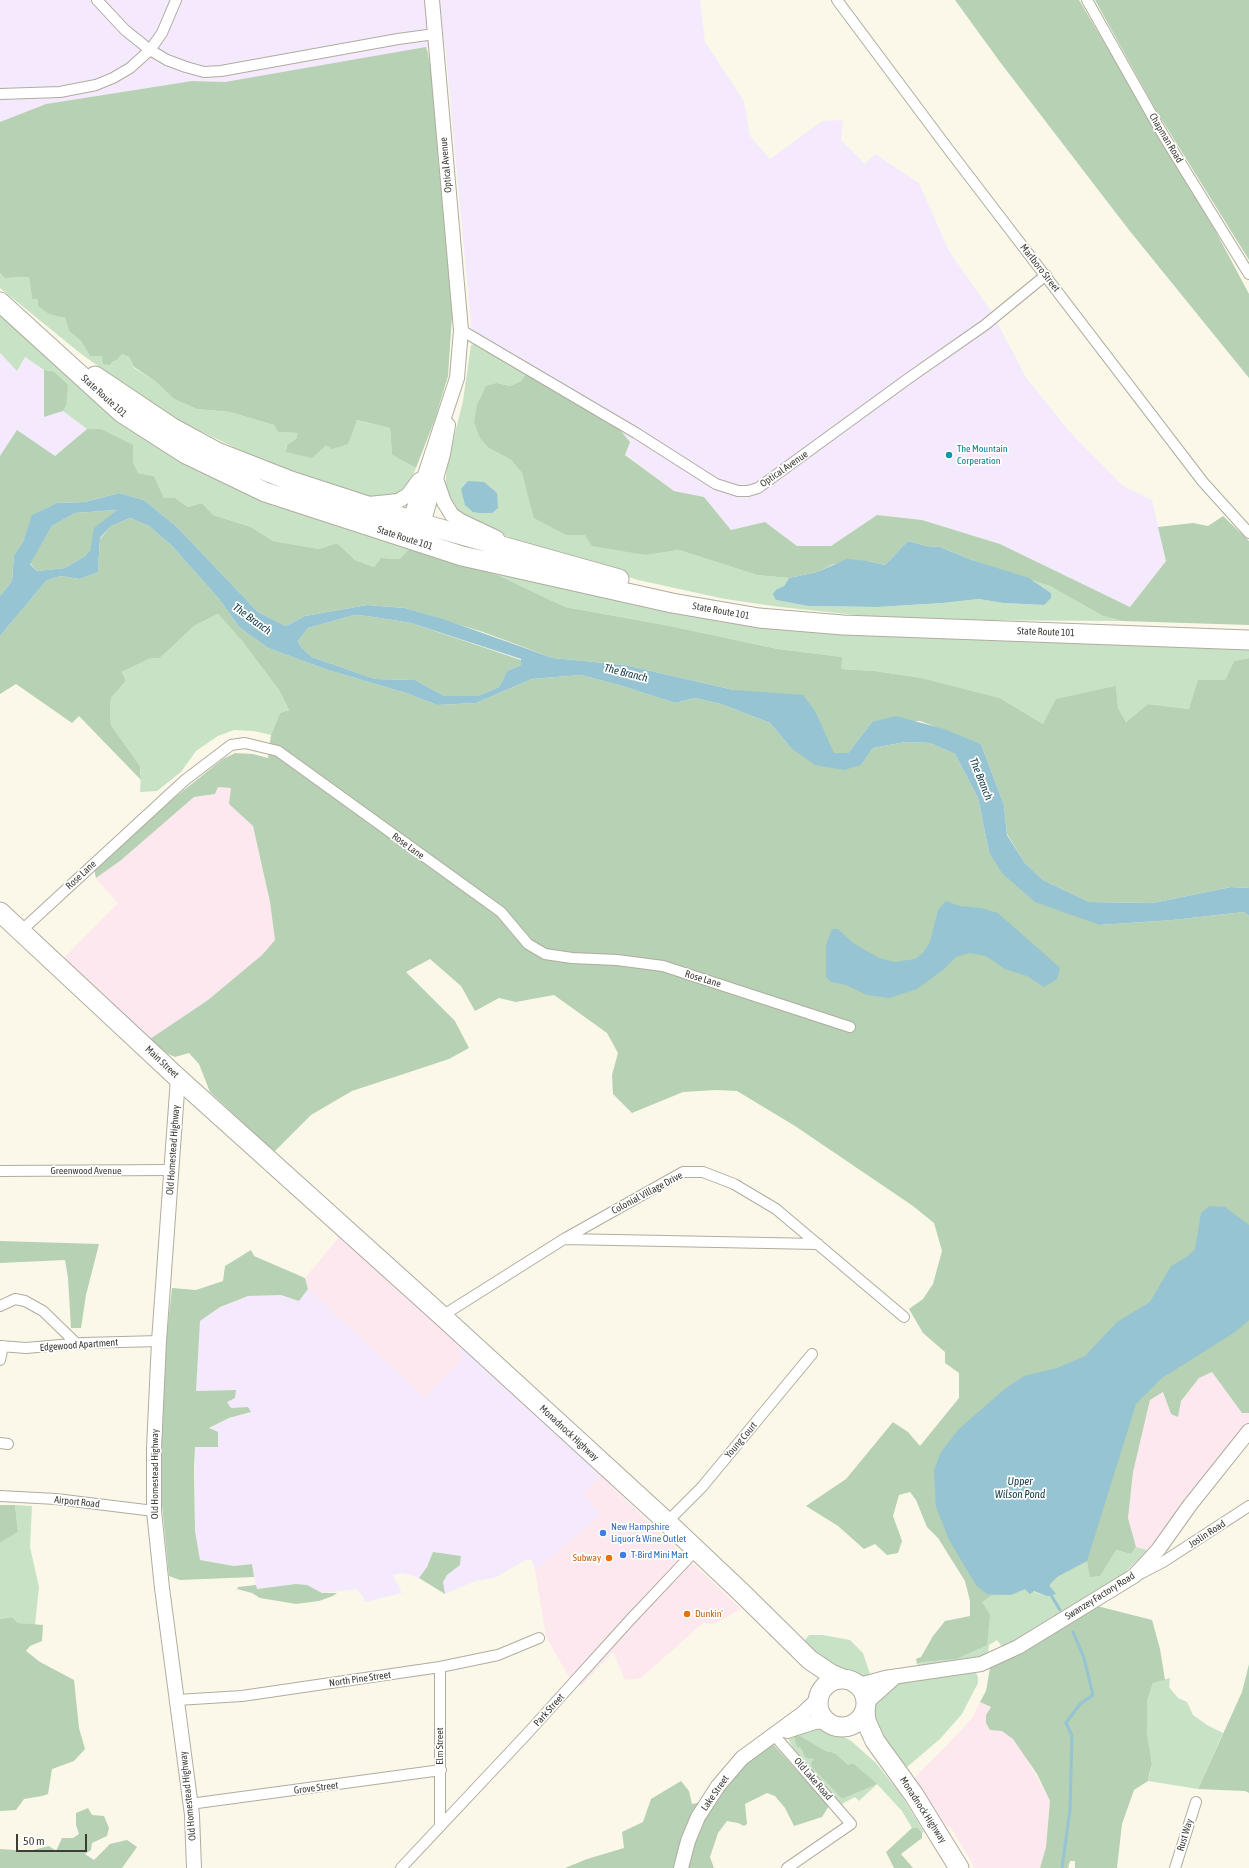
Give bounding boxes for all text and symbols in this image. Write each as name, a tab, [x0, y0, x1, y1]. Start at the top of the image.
street label: Chapman Road	[1146, 111, 1186, 165]
street label: Optical Avenue	[438, 137, 454, 193]
street label: Marlboro Street	[1018, 242, 1062, 294]
street label: State Route 101	[79, 372, 129, 420]
place label: The Mountain Corperation	[957, 443, 1008, 466]
street label: Optical Avenue	[758, 448, 810, 490]
marker: The Mountain Corperation	[944, 450, 954, 460]
street label: State Route 101	[376, 523, 434, 553]
street label: State Route 101	[692, 600, 750, 622]
water label: The Branch	[230, 601, 274, 637]
street label: State Route 101	[1017, 625, 1075, 639]
water label: The Branch	[603, 661, 649, 685]
water label: The Branch	[967, 756, 995, 802]
street label: Rose Lane	[389, 830, 427, 862]
street label: Rose Lane	[63, 858, 99, 892]
street label: Rose Lane	[684, 968, 722, 990]
street label: Main Street	[143, 1043, 181, 1081]
street label: Old Homestead Highway	[164, 1105, 182, 1195]
street label: Greenwood Avenue	[50, 1165, 122, 1177]
street label: Colonial Village Drive	[609, 1169, 685, 1217]
street label: Edgewood Apartment	[39, 1336, 119, 1354]
street label: Monadnock Highway	[537, 1403, 601, 1463]
street label: Young Court	[722, 1419, 760, 1461]
street label: Old Homestead Highway	[149, 1429, 161, 1519]
water label: Upper Wilson Pond	[995, 1475, 1045, 1501]
street label: Airport Road	[54, 1494, 100, 1510]
street label: Joslin Road	[1186, 1518, 1228, 1550]
place label: New Hampshire Liquor & Wine Outlet	[611, 1521, 686, 1544]
marker: New Hampshire Liquor & Wine Outlet	[598, 1528, 608, 1538]
place label: T-Bird Mini Mart	[631, 1549, 688, 1561]
marker: T-Bird Mini Mart	[618, 1550, 628, 1560]
place label: Subway	[573, 1552, 601, 1564]
marker: Subway	[604, 1553, 614, 1563]
street label: Swanzey Factory Road	[1063, 1570, 1137, 1622]
place label: Dunkin'	[695, 1608, 723, 1620]
marker: Dunkin'	[682, 1609, 692, 1619]
street label: North Pine Street	[328, 1669, 392, 1689]
street label: Park Street	[531, 1691, 567, 1729]
street label: Elm Street	[434, 1727, 446, 1765]
street label: Old Homestead Highway	[177, 1750, 199, 1842]
street label: Old Lake Road	[791, 1755, 835, 1803]
street label: Lake Street	[698, 1773, 732, 1813]
street label: Monadnock Highway	[897, 1775, 949, 1845]
street label: Grove Street	[293, 1779, 339, 1797]
street label: Rust Way	[1174, 1817, 1196, 1853]
scale bar	[18, 1826, 89, 1852]
text: 50 m	[23, 1834, 45, 1848]

